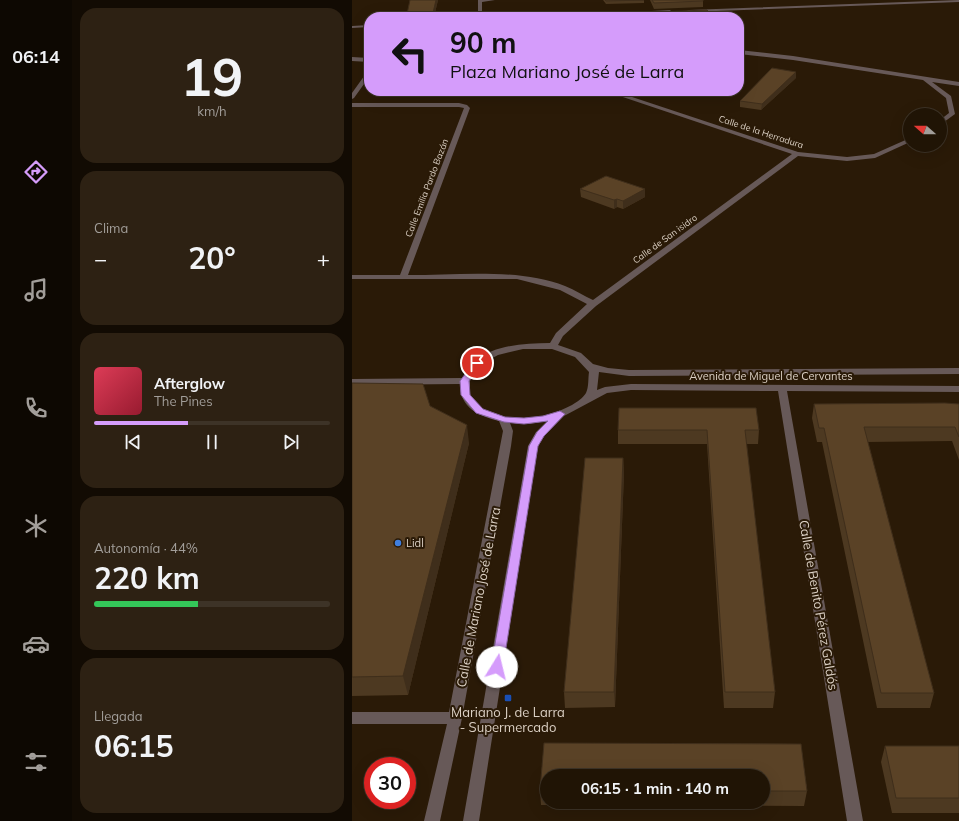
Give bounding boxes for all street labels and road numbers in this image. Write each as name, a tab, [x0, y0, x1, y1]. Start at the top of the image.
street label: Calle de la Herradura	[717, 113, 805, 150]
street label: Calle Emilia Pardo Bazán	[403, 137, 450, 238]
street label: Calle de San isidro	[630, 212, 699, 266]
street label: Avenida de Miguel de Cervantes	[689, 369, 853, 383]
street label: Calle de Mariano José de Larra	[453, 505, 503, 689]
street label: Calle de Benito Pérez Galdós	[796, 519, 842, 691]

